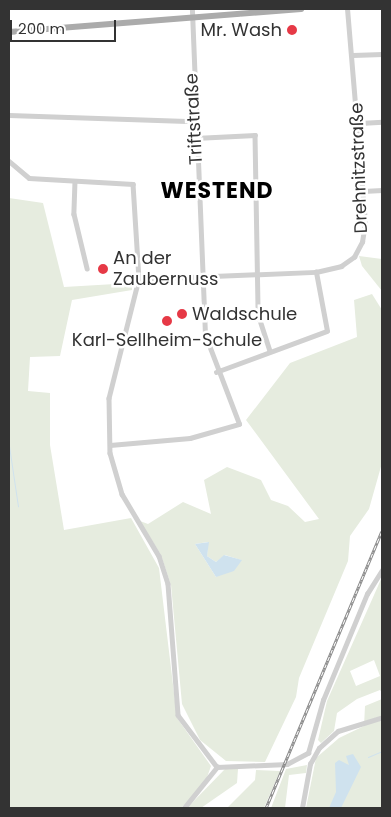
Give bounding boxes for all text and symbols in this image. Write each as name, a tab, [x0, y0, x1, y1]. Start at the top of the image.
scale bar	[12, 10, 119, 42]
text: 200 m	[18, 18, 65, 39]
place label: Mr. Wash	[201, 19, 282, 41]
marker: Mr. Wash	[286, 24, 298, 36]
street label: Triftstraße	[181, 73, 207, 165]
street label: Drehnitzstraße	[346, 102, 372, 234]
district label: WESTEND	[160, 178, 274, 204]
place label: An der Zaubernuss	[113, 248, 218, 290]
marker: An der Zaubernuss	[97, 263, 109, 275]
place label: Waldschule	[192, 303, 297, 325]
marker: Waldschule	[176, 308, 188, 320]
marker: Karl-Sellheim-Schule	[161, 315, 173, 327]
place label: Karl-Sellheim-Schule	[72, 329, 262, 351]

